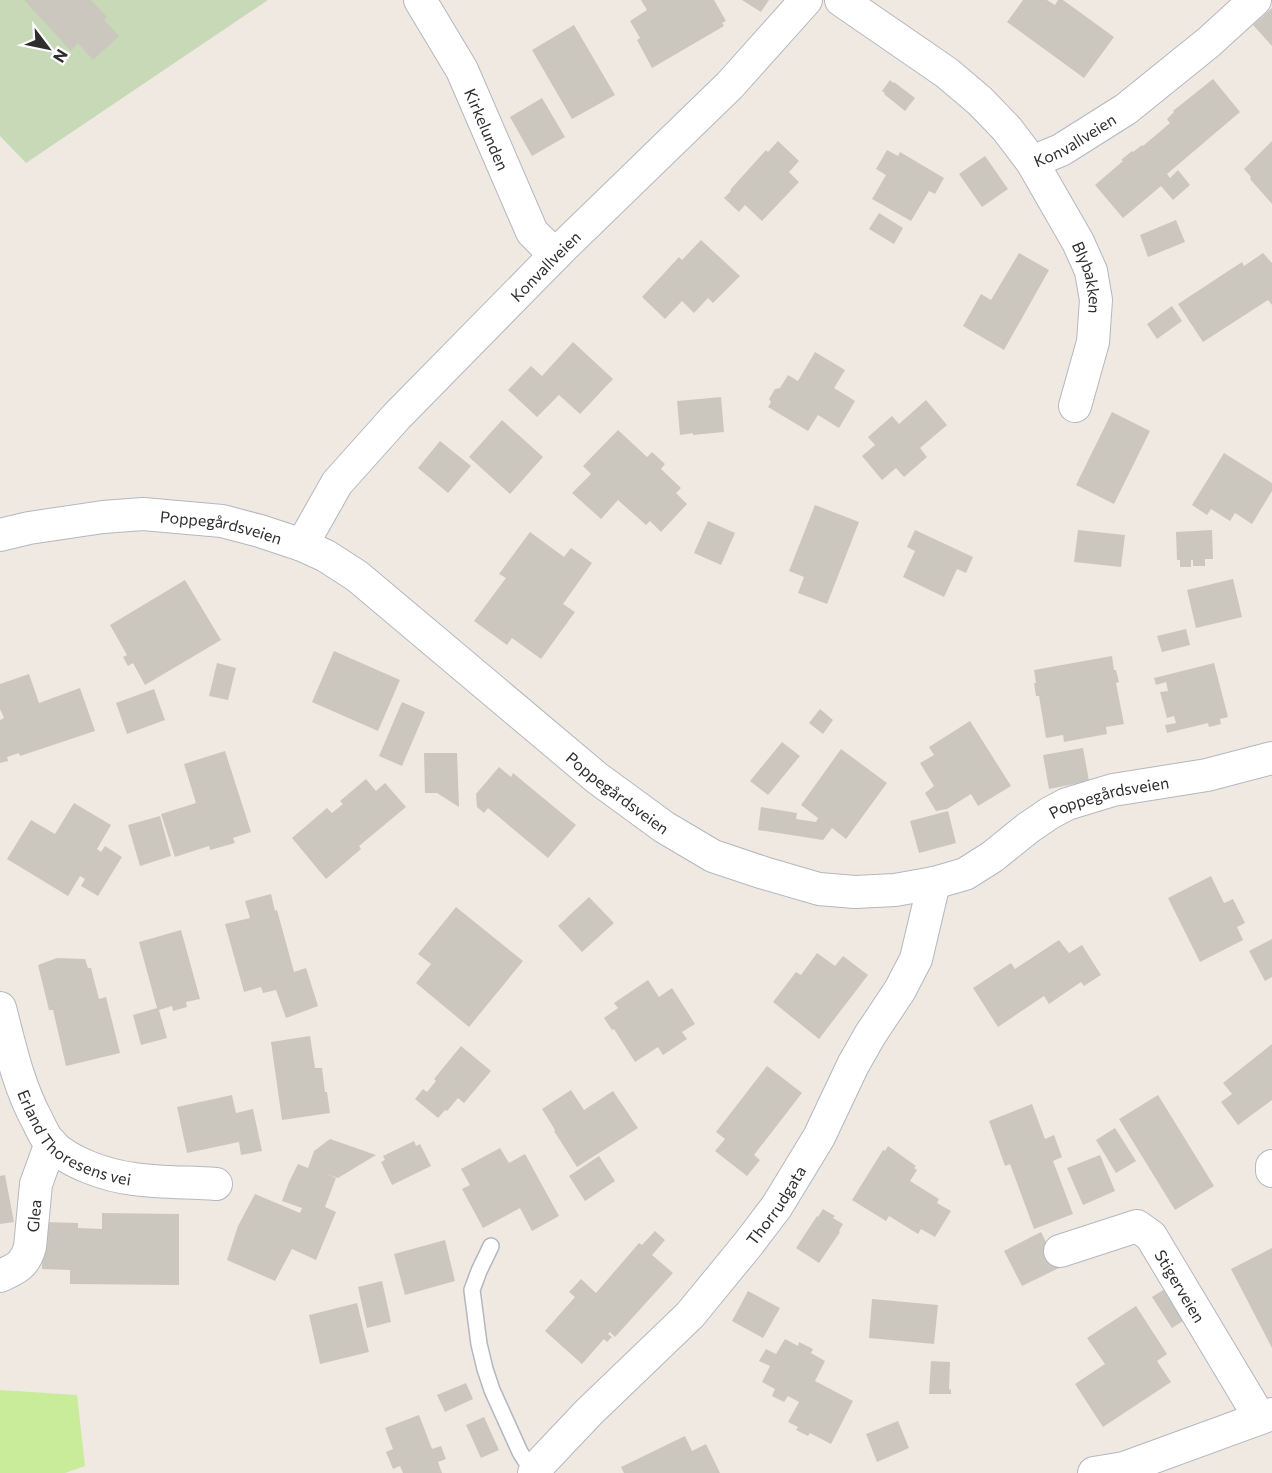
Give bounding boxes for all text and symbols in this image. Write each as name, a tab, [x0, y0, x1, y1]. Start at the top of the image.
north arrow	[18, 18, 78, 78]
text: N	[50, 46, 72, 66]
street label: Kirkelunden	[462, 85, 514, 173]
street label: Konvallveien	[1030, 109, 1119, 170]
street label: Konvallveien	[506, 226, 584, 305]
street label: Blybakken	[1069, 238, 1106, 314]
street label: Poppegårdsveien	[159, 506, 285, 547]
street label: Poppegårdsveien	[563, 747, 673, 837]
street label: Poppegårdsveien	[1045, 772, 1170, 822]
street label: Erland Thoresens vei	[15, 1087, 133, 1188]
street label: Thorrudgata	[742, 1162, 809, 1248]
street label: Glea	[22, 1199, 44, 1233]
street label: Stigerveien	[1152, 1246, 1210, 1325]

